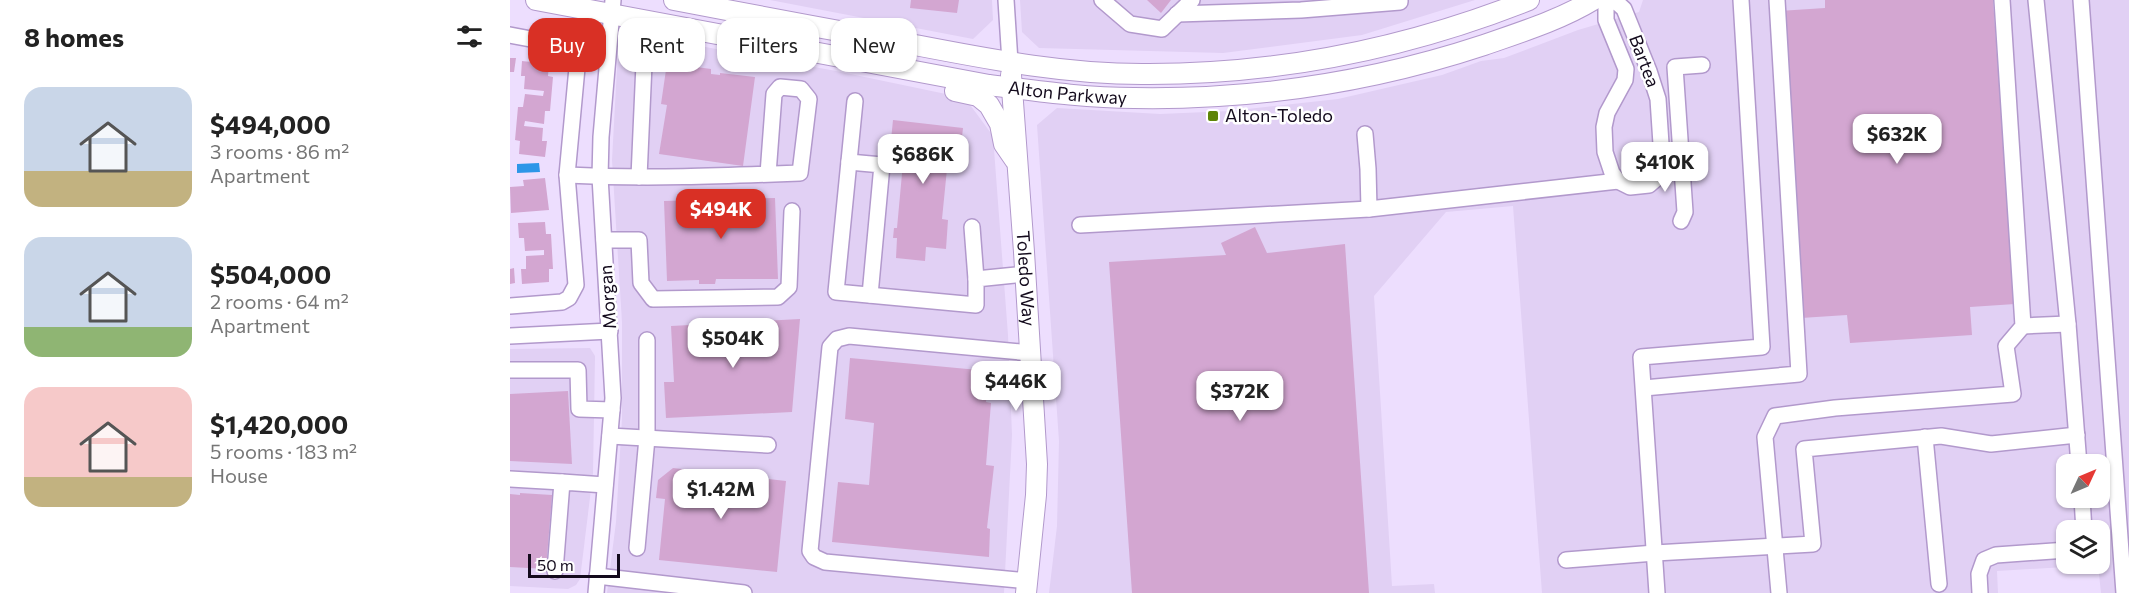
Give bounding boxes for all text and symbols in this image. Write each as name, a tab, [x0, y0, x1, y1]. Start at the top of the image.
chip: Buy	[528, 18, 606, 72]
chip: Rent	[618, 18, 705, 72]
chip: Filters	[717, 18, 819, 72]
chip: New	[831, 18, 917, 72]
icon: filters	[453, 20, 486, 53]
text: 8 homes	[24, 21, 124, 52]
street label: Bartea	[1625, 31, 1665, 90]
street label: Alton Parkway	[1007, 76, 1127, 108]
place label: Alton-Toledo	[1225, 104, 1333, 126]
text: $494,000	[210, 108, 331, 139]
marker: Alton-Toledo	[1206, 109, 1220, 123]
icon: home	[72, 111, 144, 183]
pin: $632K	[1855, 114, 1939, 165]
text: $632K	[1867, 121, 1927, 145]
pin: $686K	[881, 134, 965, 185]
text: 3 rooms · 86 m²	[210, 139, 349, 163]
text: $686K	[892, 141, 954, 165]
pin: $410K	[1623, 142, 1707, 193]
text: $410K	[1635, 149, 1695, 173]
text: Apartment	[210, 163, 310, 187]
pin: $494K	[679, 189, 763, 240]
text: $494K	[690, 196, 752, 220]
street label: Toledo Way	[1012, 230, 1041, 327]
text: $504,000	[210, 258, 331, 289]
icon: home	[72, 261, 144, 333]
street label: Morgan	[594, 264, 620, 330]
text: 2 rooms · 64 m²	[210, 289, 349, 313]
text: Apartment	[210, 313, 310, 337]
pin: $504K	[691, 318, 775, 369]
text: $504K	[702, 325, 764, 349]
pin: $446K	[974, 361, 1058, 412]
text: $446K	[985, 368, 1047, 392]
pin: $372K	[1198, 371, 1282, 422]
text: $372K	[1210, 378, 1270, 402]
text: $1,420,000	[210, 408, 348, 439]
icon: home	[72, 411, 144, 483]
text: 5 rooms · 183 m²	[210, 439, 357, 463]
north arrow	[2056, 454, 2110, 508]
map controls	[2056, 454, 2110, 574]
text: House	[210, 463, 268, 487]
pin: $1.42M	[672, 469, 770, 520]
text: $1.42M	[687, 476, 755, 500]
button: layers	[2056, 520, 2110, 574]
scale bar	[528, 551, 620, 578]
text: 50 m	[537, 555, 574, 574]

